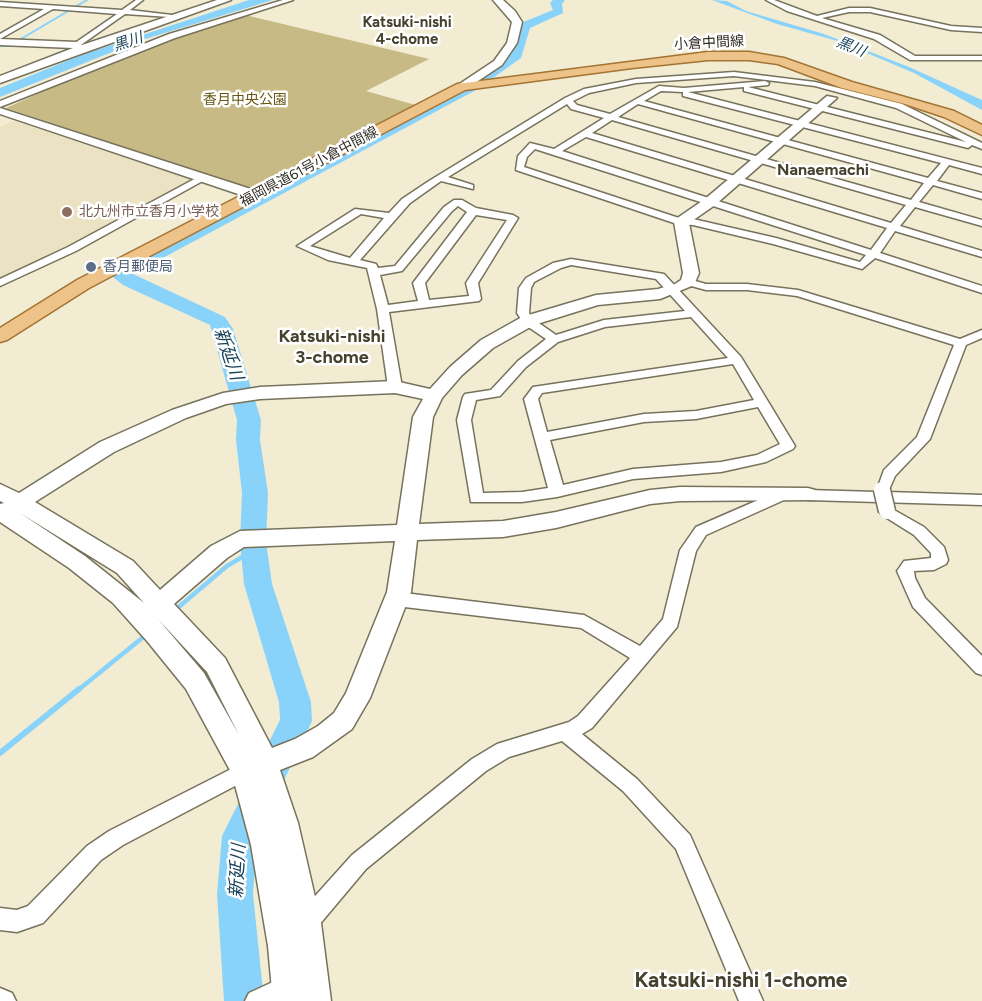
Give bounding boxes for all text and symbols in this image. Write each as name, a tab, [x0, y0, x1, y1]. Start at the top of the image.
district label: Katsuki-nishi 4-chome	[362, 14, 452, 49]
water label: 黒川	[111, 29, 145, 55]
street label: 小倉中間線	[674, 33, 744, 53]
water label: 黒川	[834, 33, 868, 61]
park label: 香月中央公園	[203, 92, 287, 108]
street label: 福岡県道61号小倉中間線	[237, 124, 381, 210]
district label: Nanaemachi	[777, 160, 869, 180]
place label: 北九州市立香月小学校	[79, 204, 219, 220]
marker: 北九州市立香月小学校	[60, 205, 74, 219]
place label: 香月郵便局	[103, 259, 173, 275]
marker: 香月郵便局	[84, 260, 98, 274]
water label: 新延川	[209, 325, 247, 383]
district label: Katsuki-nishi 3-chome	[279, 326, 385, 368]
water label: 新延川	[226, 843, 250, 899]
district label: Katsuki-nishi 1-chome	[635, 968, 847, 994]

